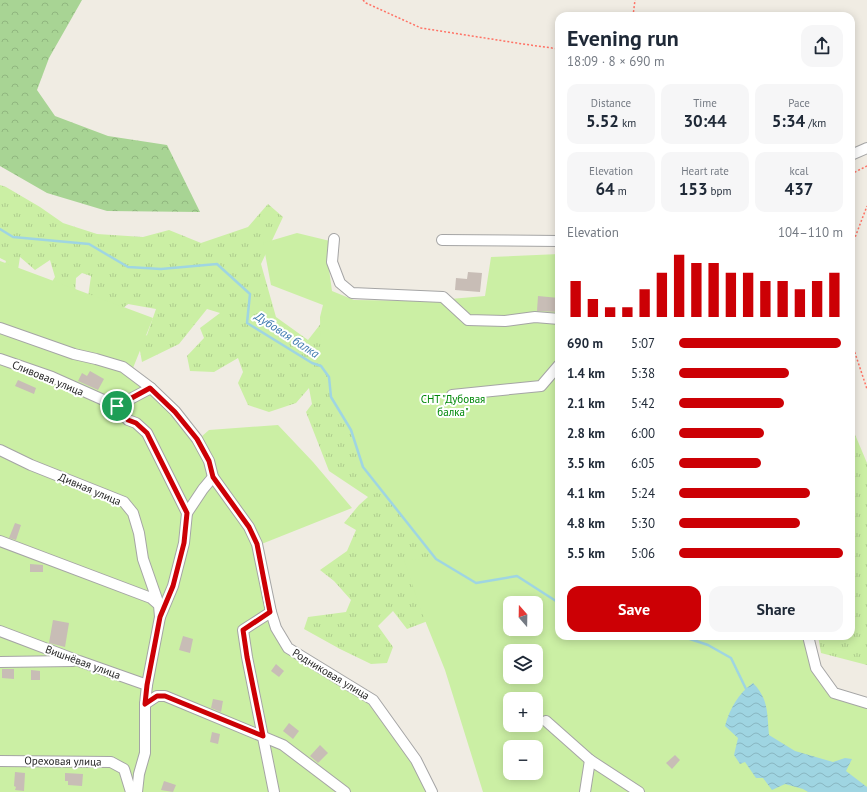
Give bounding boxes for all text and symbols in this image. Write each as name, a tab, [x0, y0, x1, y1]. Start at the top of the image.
text: Evening run	[567, 24, 679, 52]
button: share	[801, 25, 843, 67]
text: 18:09 · 8 × 690 m	[567, 53, 664, 70]
text: Distance	[591, 96, 631, 110]
text: Time	[693, 96, 717, 110]
text: Pace	[788, 96, 810, 110]
text: 5.52	[586, 110, 619, 132]
text: 30:44	[683, 110, 727, 132]
text: 5:34	[772, 110, 805, 132]
text: km	[619, 116, 636, 130]
text: /km	[805, 116, 826, 130]
text: Elevation	[589, 164, 633, 178]
text: Heart rate	[681, 164, 729, 178]
text: kcal	[790, 164, 808, 178]
text: 64	[595, 178, 615, 200]
text: 153	[679, 178, 708, 200]
text: 437	[785, 178, 813, 200]
text: m	[615, 184, 627, 198]
text: bpm	[708, 184, 731, 198]
text: Elevation	[567, 224, 619, 241]
text: 104–110 m	[778, 224, 843, 241]
water label: Дубовая балка	[251, 308, 322, 361]
text: 690 m	[567, 335, 603, 352]
text: 5:07	[631, 335, 655, 352]
street label: Сливовая улица	[10, 357, 86, 399]
text: 1.4 km	[567, 365, 605, 382]
text: 5:38	[631, 365, 655, 382]
pin	[100, 389, 134, 423]
park label: СНТ "Дубовая балка"	[421, 392, 485, 419]
icon: arrive	[106, 395, 128, 417]
text: 2.1 km	[567, 395, 605, 412]
text: 5:42	[631, 395, 655, 412]
text: 2.8 km	[567, 425, 605, 442]
text: 6:00	[631, 425, 655, 442]
text: 3.5 km	[567, 455, 605, 472]
text: 6:05	[631, 455, 655, 472]
street label: Дивная улица	[57, 470, 123, 508]
text: 4.1 km	[567, 485, 605, 502]
text: 5:24	[631, 485, 655, 502]
text: 4.8 km	[567, 515, 605, 532]
text: 5:30	[631, 515, 655, 532]
text: 5.5 km	[567, 545, 605, 562]
text: 5:06	[631, 545, 655, 562]
button: Save	[567, 586, 701, 632]
button: Share	[709, 586, 843, 632]
north arrow	[503, 596, 543, 636]
map controls	[503, 596, 543, 780]
street label: Вишнёвая улица	[43, 642, 123, 682]
button: layers	[503, 644, 543, 684]
street label: Родниковая улица	[290, 645, 372, 703]
button: +	[503, 692, 543, 732]
button: −	[503, 740, 543, 780]
street label: Ореховая улица	[24, 753, 102, 769]

